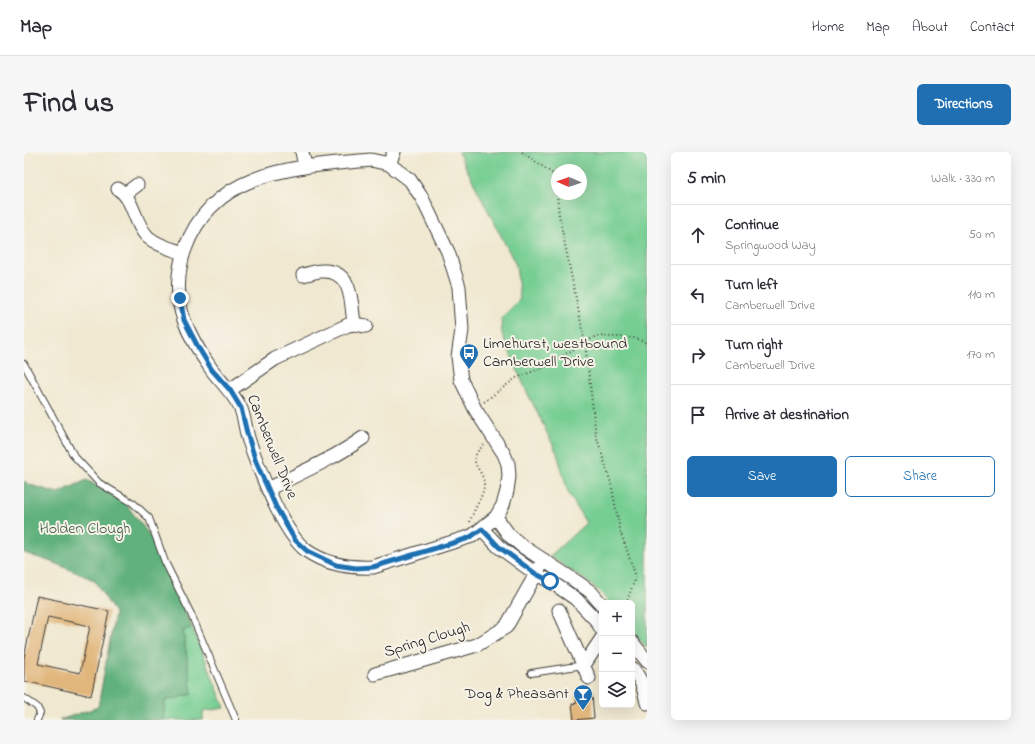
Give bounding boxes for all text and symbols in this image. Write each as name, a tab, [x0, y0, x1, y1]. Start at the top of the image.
text: Map	[20, 14, 52, 41]
text: Home	[812, 17, 844, 38]
text: Map	[866, 17, 890, 38]
text: About	[912, 17, 948, 38]
text: Contact	[970, 17, 1015, 38]
text: Find us	[24, 84, 114, 125]
button: Directions	[917, 84, 1011, 125]
north arrow	[551, 164, 587, 200]
text: 5 min	[687, 166, 726, 191]
text: Walk · 330 m	[931, 169, 995, 188]
text: Continue	[725, 214, 779, 236]
icon: ahead	[687, 224, 709, 246]
text: 50 m	[969, 225, 995, 244]
text: Springwood Way	[725, 236, 816, 255]
text: Turn left	[725, 274, 778, 296]
icon: left	[687, 284, 709, 306]
text: 110 m	[968, 285, 995, 304]
route end	[171, 289, 189, 307]
text: Camberwell Drive	[725, 296, 815, 315]
place label: Limehurst, westbound Camberwell Drive	[483, 332, 627, 374]
text: Turn right	[725, 334, 783, 356]
bus stop icon: Limehurst, westbound Camberwell Drive	[458, 342, 480, 370]
icon: right	[687, 344, 709, 366]
text: 170 m	[967, 345, 995, 364]
text: Camberwell Drive	[725, 356, 815, 375]
street label: Camberwell Drive	[240, 391, 304, 504]
icon: arrive	[687, 404, 709, 426]
text: Arrive at destination	[725, 404, 849, 426]
button: Save	[687, 456, 837, 497]
button: Share	[845, 456, 995, 497]
park label: Holden Clough	[40, 517, 130, 541]
route start	[541, 572, 559, 590]
map controls	[599, 600, 635, 708]
button: +	[599, 600, 635, 636]
street label: Spring Clough	[381, 616, 473, 664]
button: −	[599, 636, 635, 672]
button: layers	[599, 672, 635, 708]
place label: Dog & Pheasant	[464, 682, 570, 706]
bar icon: Dog & Pheasant	[572, 683, 594, 711]

